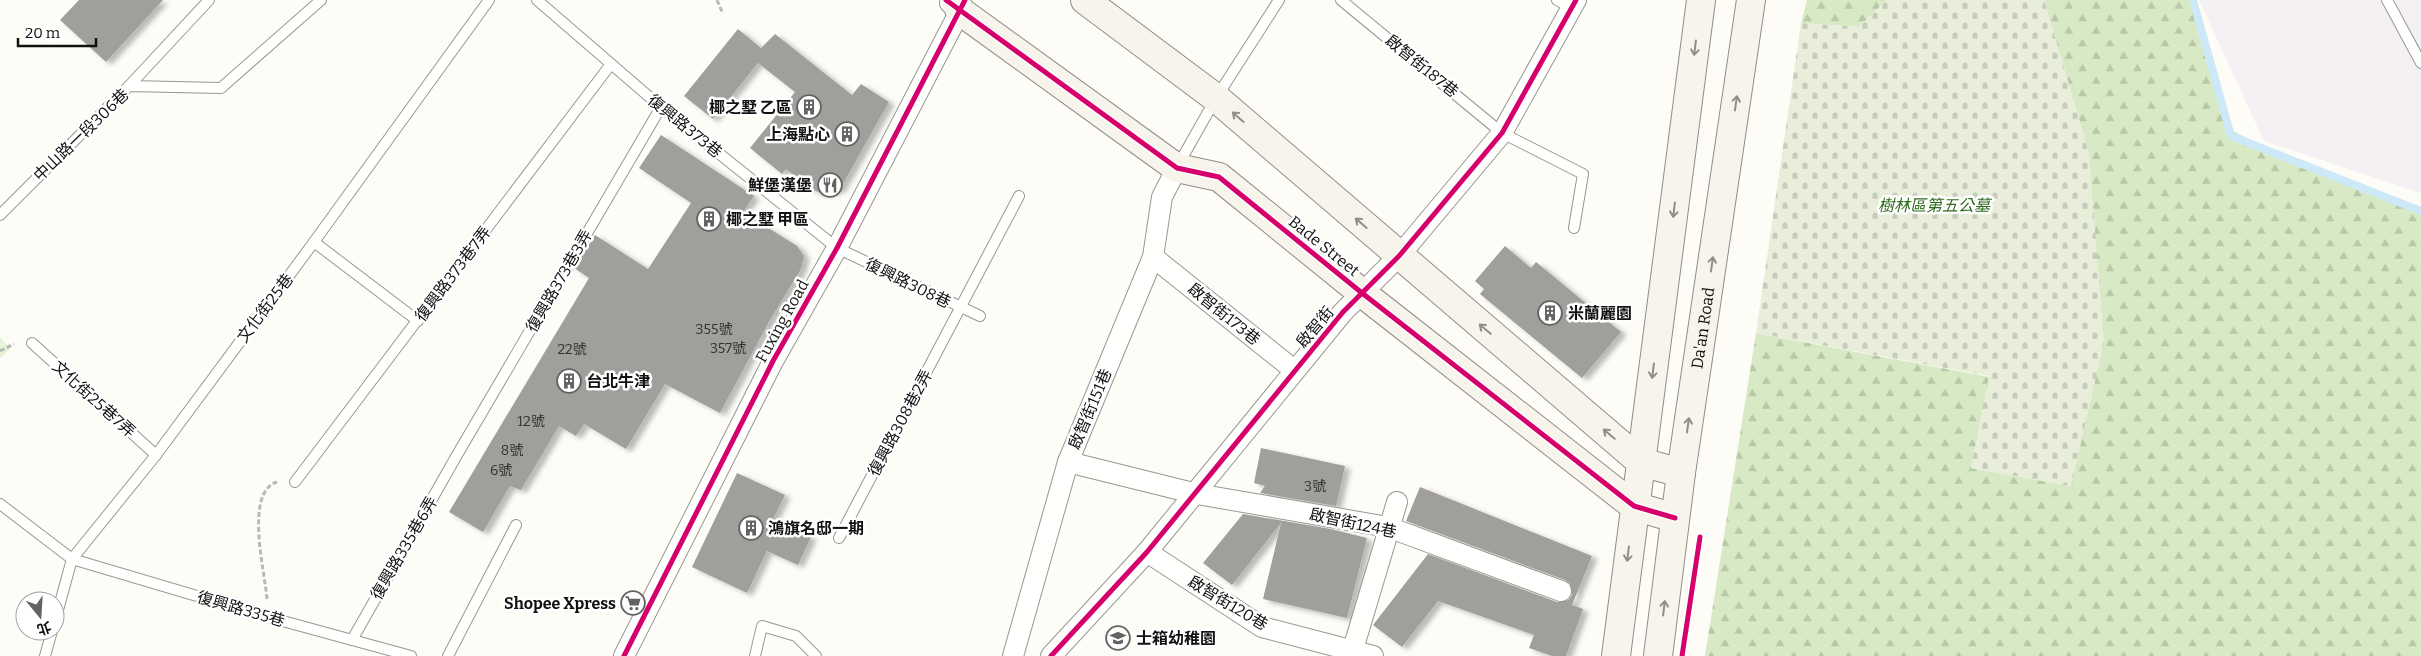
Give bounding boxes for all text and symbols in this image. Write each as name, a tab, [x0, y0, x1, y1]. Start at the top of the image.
scale bar	[18, 15, 95, 47]
text: 20 m	[25, 24, 61, 42]
street label: 啟智街187巷	[1382, 31, 1462, 101]
one-way arrow	[1689, 40, 1699, 56]
street label: 中山路一段306巷	[30, 85, 132, 185]
street label: 復興路373巷	[644, 90, 726, 162]
building icon: 椰之墅 乙區	[796, 94, 822, 120]
one-way arrow	[1731, 95, 1741, 111]
place label: 椰之墅 乙區	[709, 98, 792, 117]
one-way arrow	[1232, 112, 1245, 123]
building icon: 上海點心	[834, 121, 860, 147]
place label: 上海點心	[766, 125, 830, 144]
restaurant icon: 鮮堡漢堡	[817, 172, 843, 198]
place label: 鮮堡漢堡	[748, 176, 812, 195]
park label: 樹林區第五公墓	[1878, 196, 1993, 215]
one-way arrow	[1669, 201, 1679, 217]
building icon: 椰之墅 甲區	[696, 206, 722, 232]
place label: 椰之墅 甲區	[726, 210, 809, 229]
street label: Bade Street	[1285, 212, 1363, 280]
one-way arrow	[1355, 218, 1368, 229]
street label: 復興路373巷7弄	[411, 223, 495, 325]
street label: 復興路373巷3弄	[522, 226, 596, 336]
street label: 復興路308巷	[862, 254, 954, 312]
one-way arrow	[1707, 256, 1717, 272]
street label: 文化街25巷	[233, 270, 297, 346]
street label: Fuxing Road	[751, 276, 813, 366]
street label: 啟智街173巷	[1184, 279, 1264, 349]
street label: Da'an Road	[1687, 285, 1718, 370]
building icon: 米蘭麗園	[1537, 300, 1563, 326]
street label: 啟智街	[1292, 303, 1338, 351]
place label: 米蘭麗園	[1568, 304, 1632, 323]
house number: 355號	[696, 321, 732, 338]
one-way arrow	[1479, 323, 1492, 334]
house number: 357號	[710, 340, 746, 357]
house number: 22號	[557, 341, 587, 358]
street label: 文化街25巷7弄	[49, 357, 139, 441]
one-way arrow	[1648, 362, 1658, 378]
street label: 啟智街151巷	[1065, 366, 1115, 452]
street label: 復興路308巷2弄	[864, 367, 936, 479]
building icon: 台北牛津	[556, 368, 582, 394]
place label: 台北牛津	[586, 372, 650, 391]
house number: 12號	[517, 413, 545, 430]
one-way arrow	[1683, 417, 1693, 433]
one-way arrow	[1602, 429, 1615, 440]
house number: 8號	[501, 442, 523, 459]
house number: 6號	[490, 462, 512, 479]
house number: 3號	[1304, 478, 1326, 495]
street label: 復興路335巷6弄	[367, 493, 441, 603]
street label: 啟智街124巷	[1308, 505, 1398, 541]
building icon: 鴻旗名邸一期	[738, 515, 764, 541]
place label: 鴻旗名邸一期	[768, 519, 864, 538]
one-way arrow	[1623, 546, 1633, 562]
street label: 啟智街120巷	[1185, 572, 1271, 634]
street label: 復興路335巷	[195, 587, 287, 631]
supermarket icon: Shopee Xpress	[620, 590, 646, 616]
north arrow	[15, 591, 65, 641]
place label: Shopee Xpress	[504, 594, 616, 613]
one-way arrow	[1659, 600, 1669, 616]
text: 北	[35, 618, 53, 638]
school or university icon: 士箱幼稚園	[1105, 625, 1131, 651]
place label: 士箱幼稚園	[1136, 629, 1216, 648]

